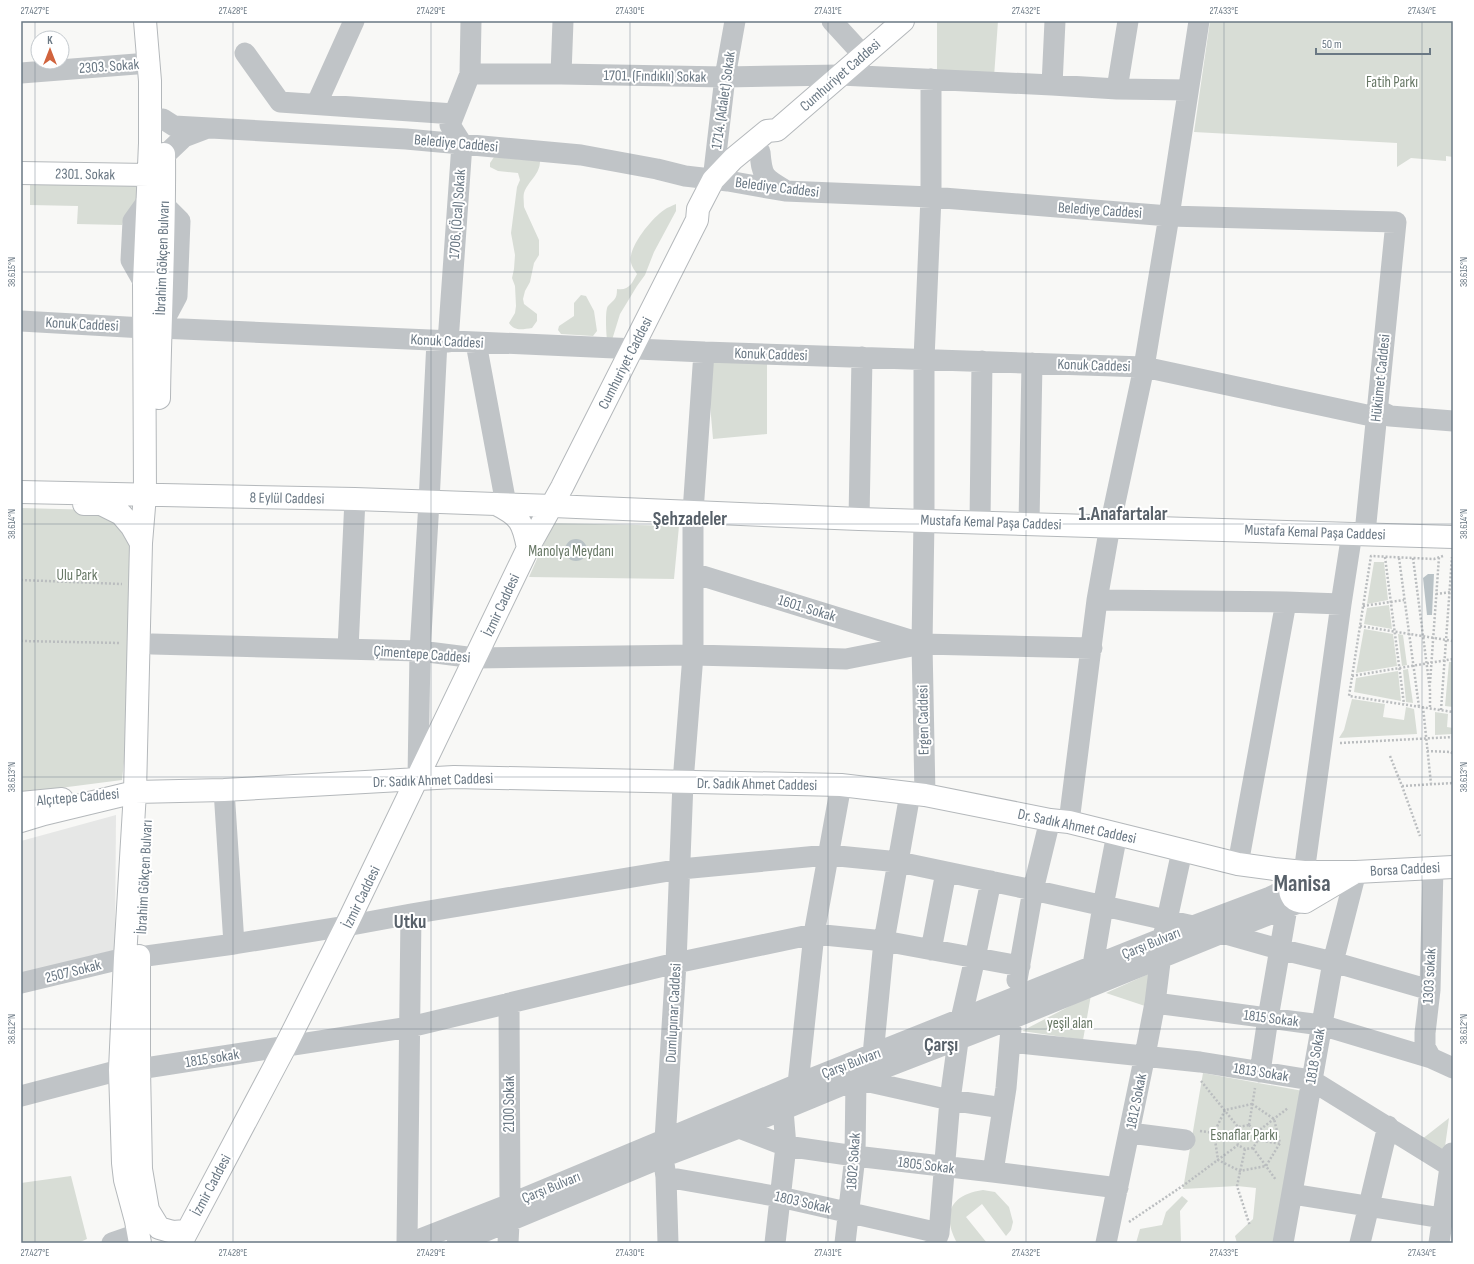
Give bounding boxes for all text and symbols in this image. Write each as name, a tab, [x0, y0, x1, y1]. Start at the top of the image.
text: 27.427°E	[21, 5, 49, 17]
text: 27.428°E	[219, 5, 247, 17]
text: 27.429°E	[417, 5, 445, 17]
text: 27.430°E	[615, 5, 645, 17]
text: 27.431°E	[814, 5, 842, 17]
text: 27.432°E	[1012, 5, 1040, 17]
text: 27.433°E	[1210, 5, 1238, 17]
text: 27.434°E	[1408, 5, 1436, 17]
north arrow	[30, 30, 70, 70]
scale bar	[1316, 30, 1430, 56]
text: K	[47, 34, 53, 47]
street label: Cumhuriyet Caddesi	[796, 35, 885, 116]
text: 50 m	[1322, 37, 1342, 52]
street label: 1714. (Adalet) Sokak	[707, 50, 740, 150]
street label: 2303. Sokak	[78, 55, 140, 78]
street label: 1701. (Fındıklı) Sokak	[603, 66, 707, 87]
park label: Fatih Parkı	[1366, 73, 1418, 92]
street label: Belediye Caddesi	[413, 130, 499, 157]
street label: 2301. Sokak	[55, 164, 115, 185]
street label: 1706. (Öcal) Sokak	[445, 168, 470, 260]
street label: Belediye Caddesi	[734, 173, 820, 202]
street label: Belediye Caddesi	[1057, 198, 1143, 223]
street label: İbrahim Gökçen Bulvarı	[151, 200, 174, 316]
text: 38.615°N	[6, 257, 18, 287]
text: 38.615°N	[1458, 257, 1470, 287]
street label: Konuk Caddesi	[45, 313, 119, 336]
street label: Cumhuriyet Caddesi	[594, 314, 657, 413]
street label: Konuk Caddesi	[410, 330, 484, 353]
street label: Hükümet Caddesi	[1366, 333, 1395, 423]
street label: Konuk Caddesi	[734, 344, 808, 365]
street label: Konuk Caddesi	[1057, 355, 1131, 376]
street label: 8 Eylül Caddesi	[249, 488, 325, 509]
district label: 1.Anafartalar	[1078, 503, 1168, 526]
district label: Şehzadeler	[653, 508, 727, 531]
text: 38.614°N	[6, 509, 18, 539]
text: 38.614°N	[1458, 509, 1470, 539]
street label: Mustafa Kemal Paşa Caddesi	[920, 511, 1062, 534]
street label: Mustafa Kemal Paşa Caddesi	[1244, 521, 1386, 544]
park label: Manolya Meydanı	[528, 542, 614, 561]
park label: Ulu Park	[57, 566, 98, 585]
street label: İzmir Caddesi	[479, 571, 524, 640]
street label: 1601. Sokak	[776, 591, 838, 626]
street label: Çimentepe Caddesi	[373, 642, 471, 667]
street label: Ergen Caddesi	[913, 684, 934, 755]
text: 38.613°N	[6, 762, 18, 792]
text: 38.613°N	[1458, 762, 1470, 792]
street label: Dr. Sadık Ahmet Caddesi	[372, 769, 494, 792]
street label: Dr. Sadık Ahmet Caddesi	[697, 774, 818, 795]
street label: Alçıtepe Caddesi	[35, 784, 120, 811]
street label: Dr. Sadık Ahmet Caddesi	[1016, 805, 1138, 848]
street label: İbrahim Gökçen Bulvarı	[132, 819, 157, 935]
street label: Borsa Caddesi	[1370, 858, 1441, 881]
street label: İzmir Caddesi	[338, 863, 385, 932]
district label: Manisa	[1273, 870, 1331, 898]
district label: Utku	[394, 911, 426, 934]
street label: Çarşı Bulvarı	[1119, 923, 1183, 964]
street label: 1303 sokak	[1419, 947, 1440, 1004]
street label: 2507 Sokak	[43, 955, 103, 988]
street label: Dumlupınar Caddesi	[661, 963, 686, 1063]
street label: 1815 Sokak	[1242, 1006, 1300, 1031]
text: 38.612°N	[6, 1014, 18, 1044]
park label: yeşil alan	[1047, 1014, 1093, 1033]
text: 38.612°N	[1458, 1014, 1470, 1044]
street label: 1818 Sokak	[1301, 1027, 1330, 1085]
district label: Çarşı	[924, 1034, 958, 1057]
street label: Çarşı Bulvarı	[819, 1044, 883, 1083]
street label: 1815 sokak	[184, 1045, 241, 1072]
street label: 1813 Sokak	[1232, 1059, 1290, 1086]
street label: 1812 Sokak	[1122, 1072, 1151, 1130]
street label: 2100 Sokak	[500, 1075, 519, 1133]
park label: Esnaflar Parkı	[1210, 1126, 1278, 1145]
street label: 1802 Sokak	[842, 1132, 865, 1190]
street label: İzmir Caddesi	[187, 1151, 236, 1219]
street label: 1805 Sokak	[897, 1153, 956, 1178]
street label: Çarşı Bulvarı	[519, 1167, 583, 1208]
street label: 1803 Sokak	[773, 1187, 833, 1218]
text: 27.427°E	[21, 1247, 49, 1259]
text: 27.428°E	[219, 1247, 247, 1259]
text: 27.429°E	[417, 1247, 445, 1259]
text: 27.430°E	[615, 1247, 645, 1259]
text: 27.431°E	[814, 1247, 842, 1259]
text: 27.432°E	[1012, 1247, 1040, 1259]
text: 27.433°E	[1210, 1247, 1238, 1259]
text: 27.434°E	[1408, 1247, 1436, 1259]

